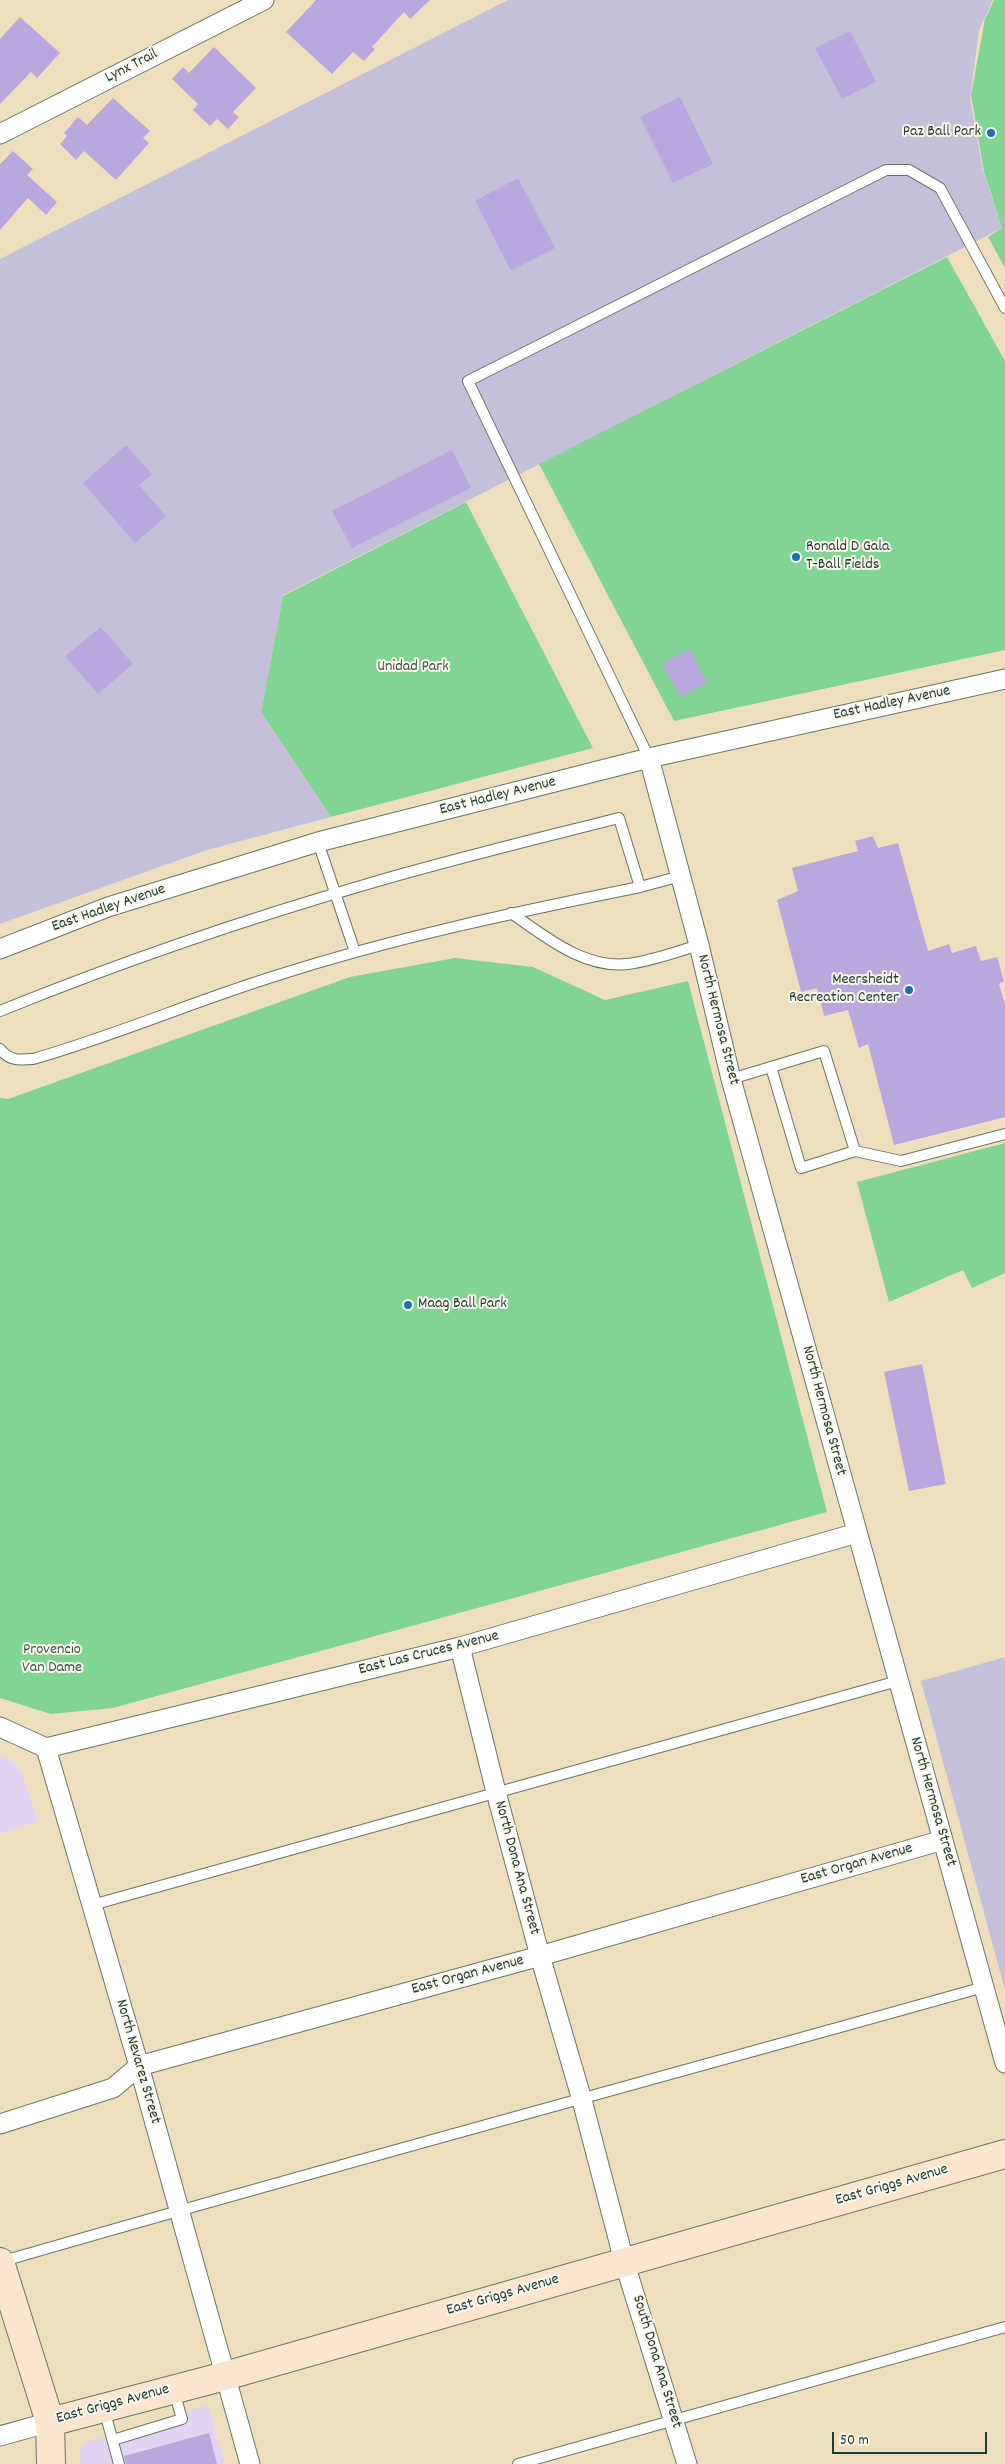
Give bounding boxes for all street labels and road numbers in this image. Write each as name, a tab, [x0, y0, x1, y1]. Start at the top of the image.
street label: Lynx Trail	[102, 46, 162, 88]
street label: East Hadley Avenue	[832, 682, 952, 726]
street label: East Hadley Avenue	[438, 773, 558, 821]
street label: East Hadley Avenue	[50, 881, 168, 937]
street label: North Hermosa Street	[691, 953, 743, 1087]
street label: North Hermosa Street	[796, 1344, 850, 1478]
street label: East Las Cruces Avenue	[357, 1627, 501, 1681]
street label: North Hermosa Street	[904, 1735, 960, 1869]
street label: North Dona Ana Street	[489, 1799, 543, 1937]
street label: East Organ Avenue	[799, 1840, 915, 1890]
street label: East Organ Avenue	[410, 1952, 526, 2000]
street label: North Nevarez Street	[110, 1998, 164, 2126]
street label: East Griggs Avenue	[834, 2161, 950, 2211]
street label: East Griggs Avenue	[445, 2271, 561, 2321]
street label: South Dona Ana Street	[627, 2293, 685, 2431]
street label: East Griggs Avenue	[54, 2381, 172, 2429]

